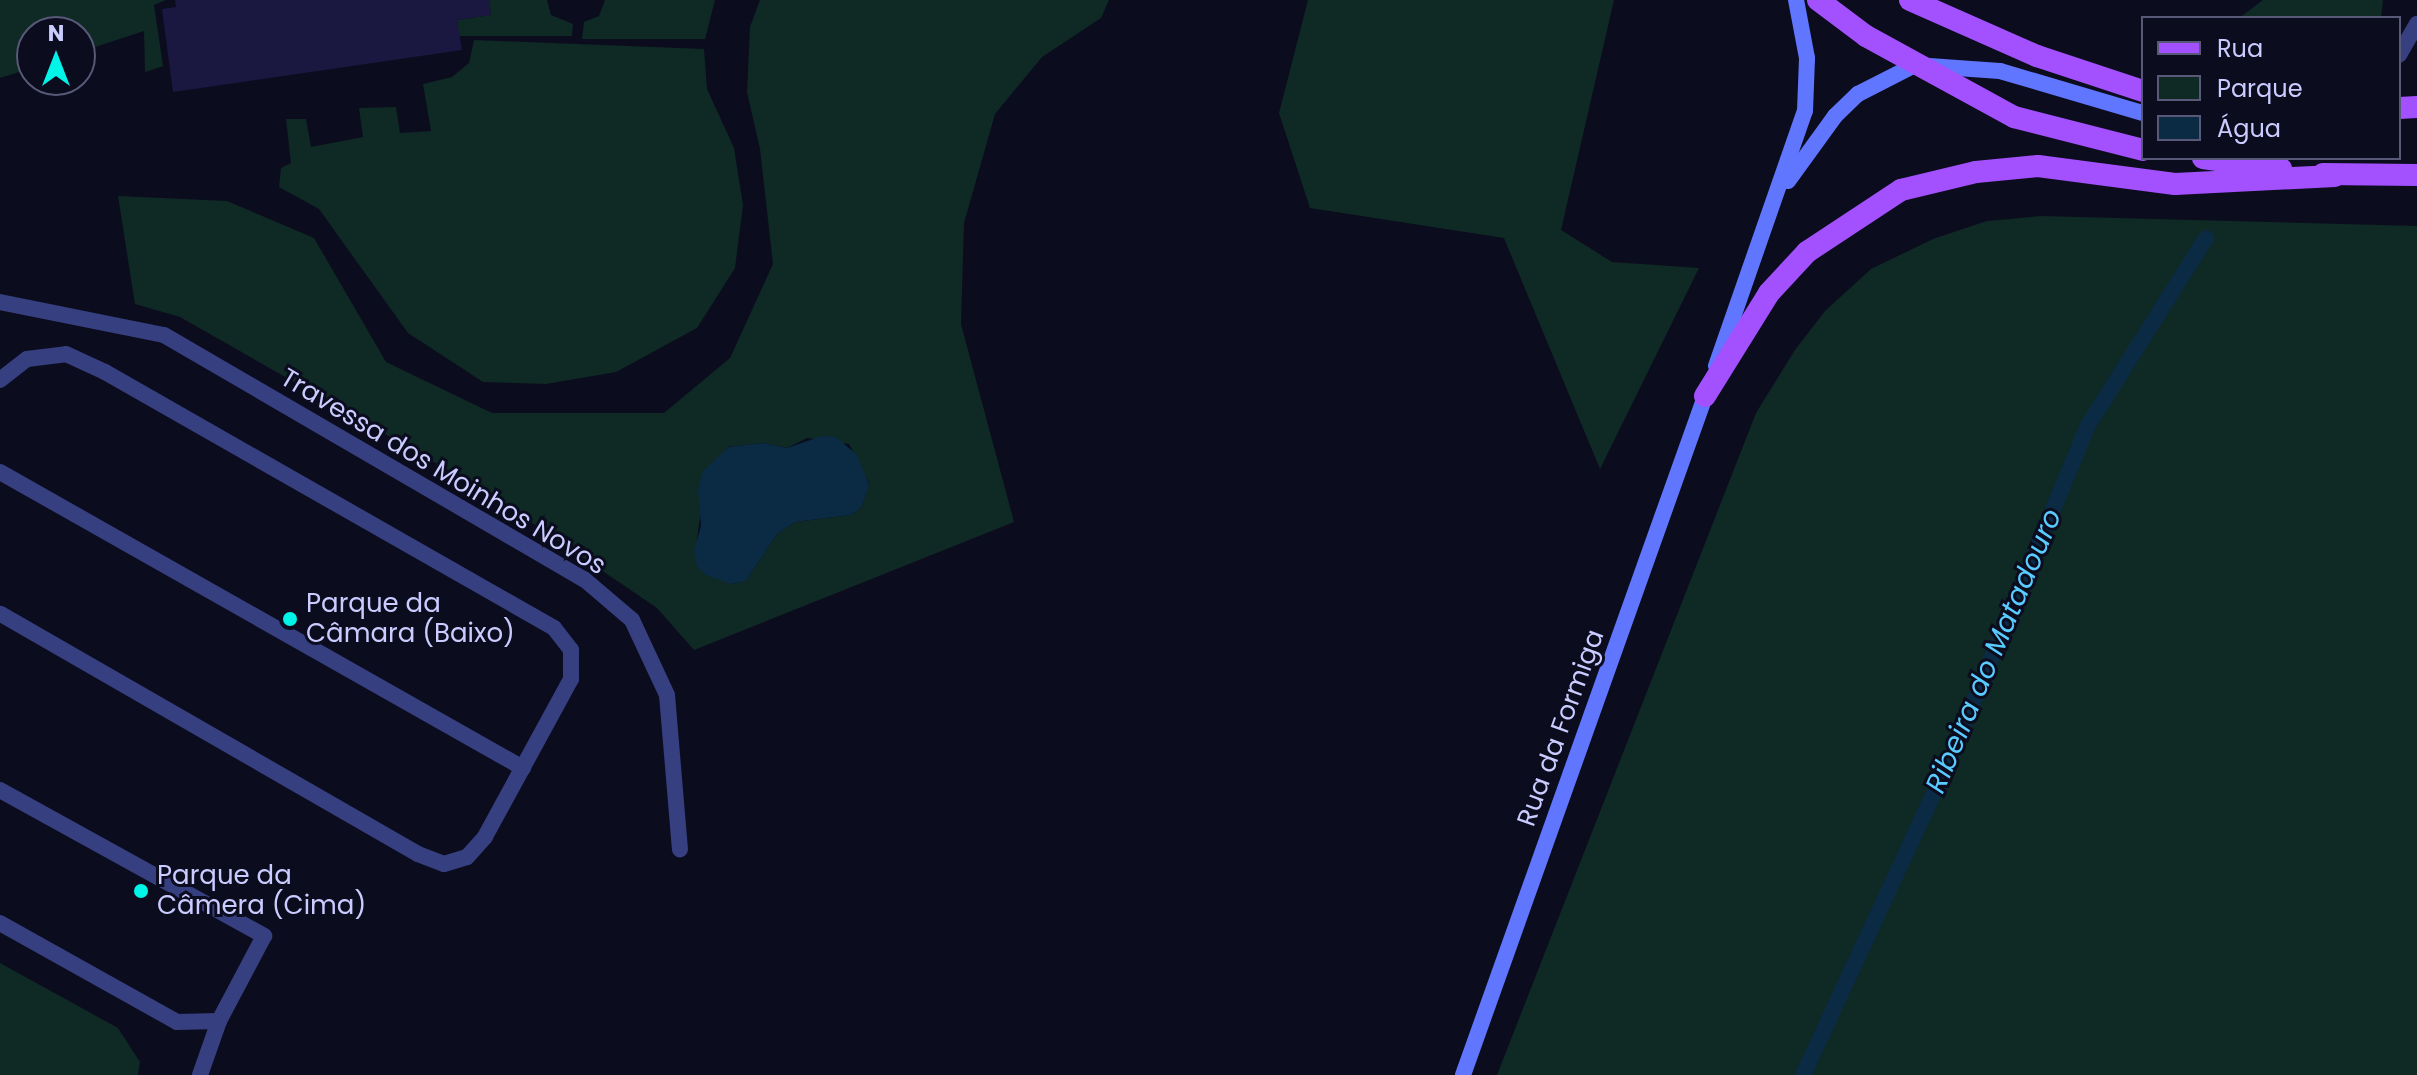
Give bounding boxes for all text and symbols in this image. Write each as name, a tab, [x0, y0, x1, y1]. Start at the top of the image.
north arrow	[16, 16, 96, 96]
legend	[2141, 16, 2401, 160]
text: N	[48, 18, 64, 49]
text: Rua	[2217, 32, 2263, 65]
text: Parque	[2217, 72, 2303, 105]
text: Água	[2217, 112, 2281, 145]
street label: Travessa dos Moinhos Novos	[275, 362, 611, 582]
water label: Ribeira do Matadouro	[1919, 504, 2069, 798]
place label: Parque da Câmara (Baixo)	[306, 588, 515, 650]
marker: Parque da Câmara (Baixo)	[281, 610, 299, 628]
street label: Rua da Formiga	[1511, 625, 1611, 831]
place label: Parque da Câmera (Cima)	[157, 860, 366, 922]
marker: Parque da Câmera (Cima)	[132, 882, 150, 900]

